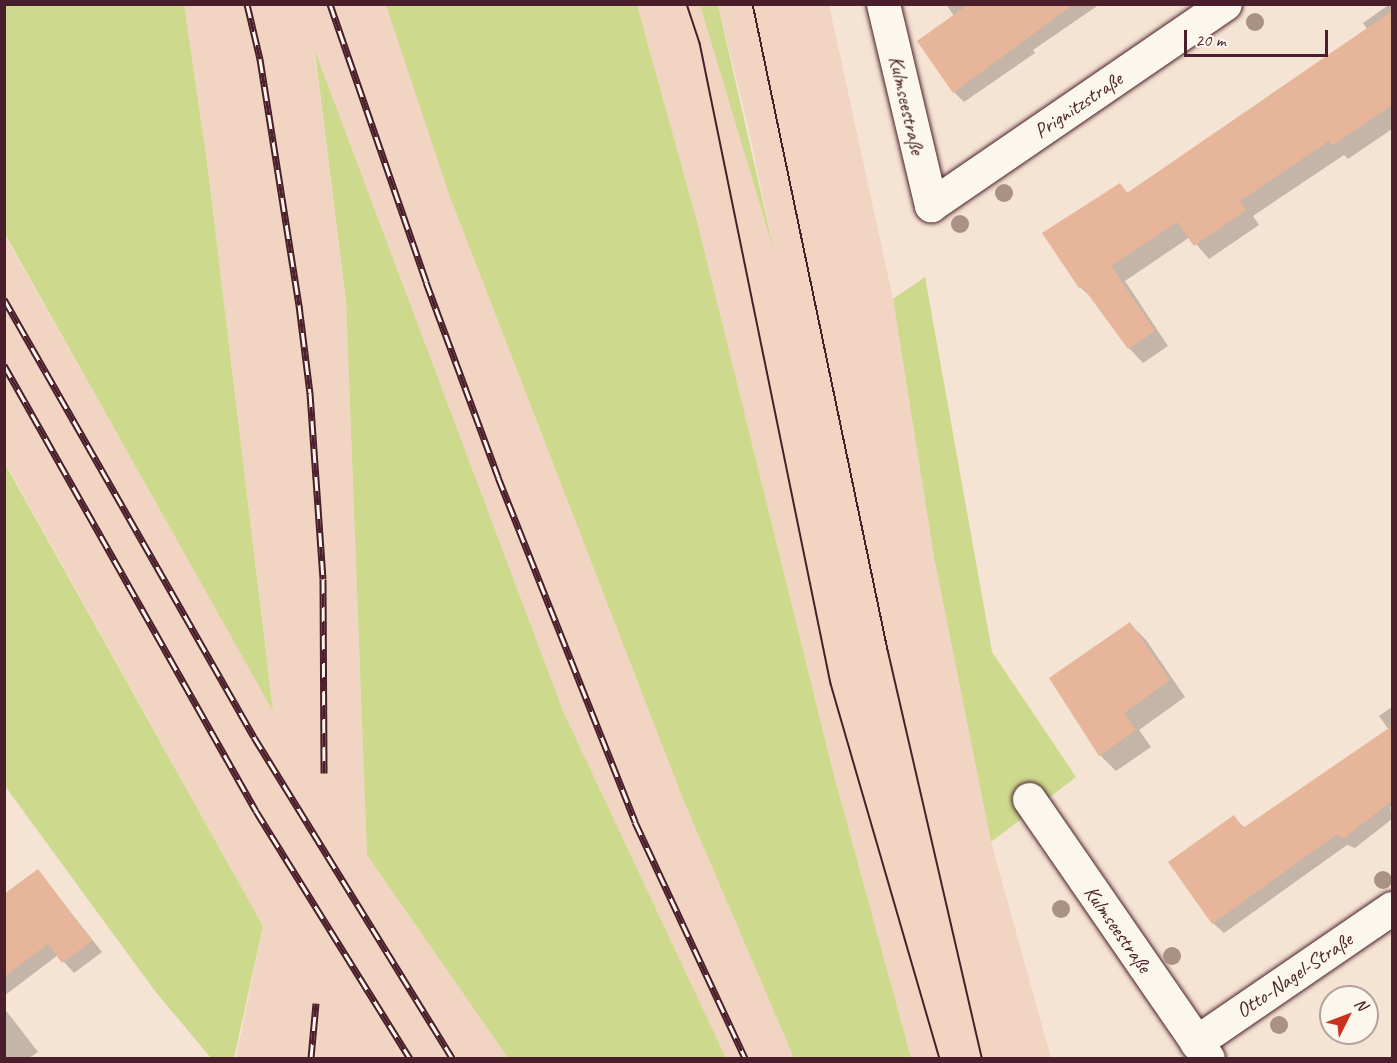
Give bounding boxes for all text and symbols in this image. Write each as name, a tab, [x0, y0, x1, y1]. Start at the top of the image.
scale bar	[1187, 18, 1331, 56]
text: 20 m	[1195, 29, 1226, 51]
street label: Kulmseestraße	[883, 53, 931, 157]
street label: Prignitzstraße	[1029, 66, 1127, 144]
street label: Kulmseestraße	[1079, 881, 1157, 977]
street label: Otto-Nagel-Straße	[1231, 927, 1357, 1023]
north arrow	[1319, 985, 1379, 1045]
text: N	[1350, 994, 1372, 1015]

